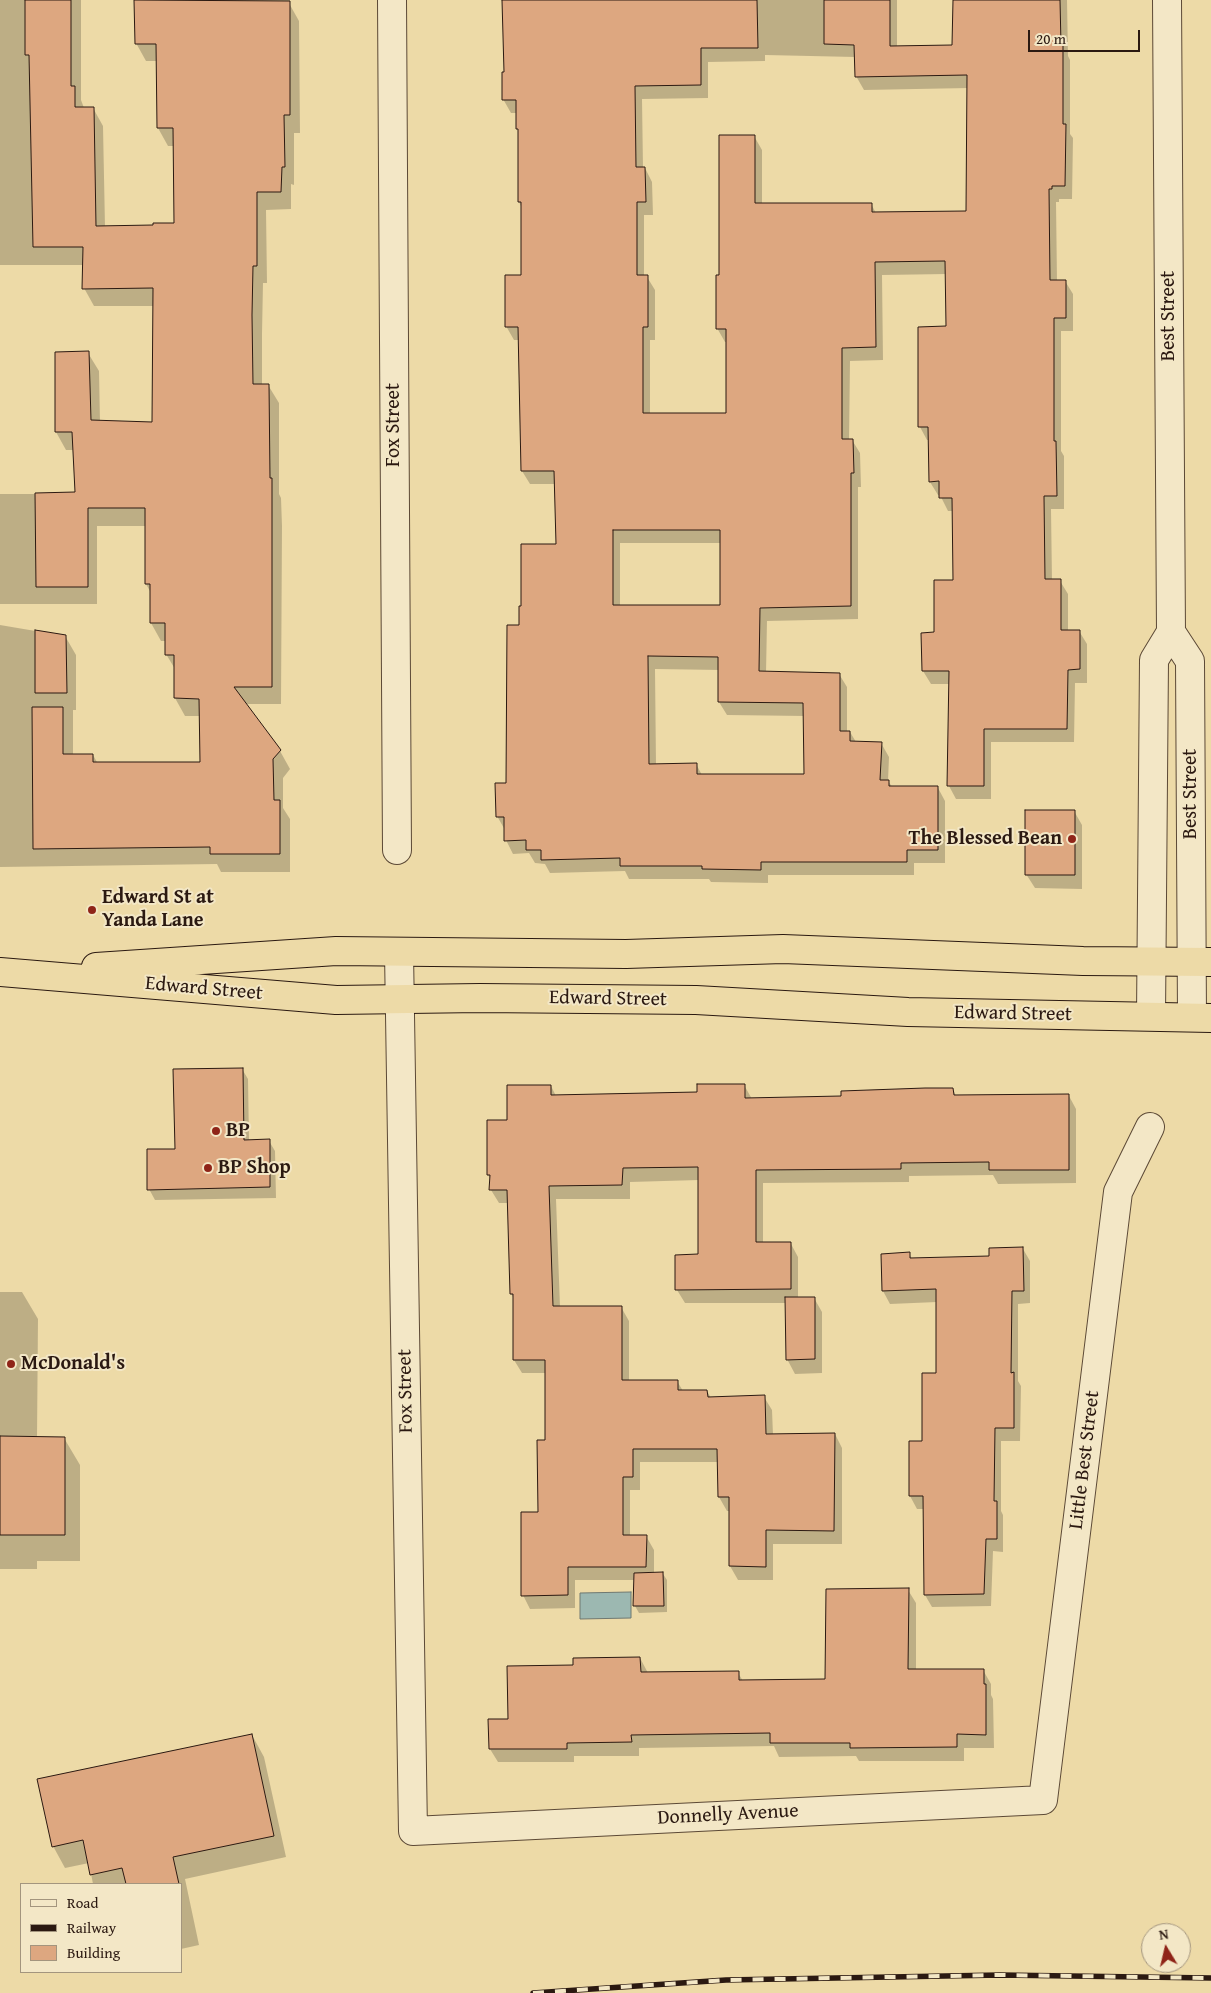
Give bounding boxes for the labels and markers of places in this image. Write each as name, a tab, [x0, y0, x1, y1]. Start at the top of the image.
place label: The Blessed Bean	[909, 827, 1062, 851]
marker: The Blessed Bean	[1066, 833, 1078, 845]
place label: Edward St at Yanda Lane	[102, 886, 214, 933]
marker: Edward St at Yanda Lane	[86, 904, 98, 916]
place label: BP	[226, 1119, 250, 1143]
marker: BP	[210, 1125, 222, 1137]
place label: BP Shop	[218, 1156, 291, 1180]
marker: BP Shop	[202, 1162, 214, 1174]
place label: McDonald's	[21, 1352, 125, 1376]
marker: McDonald's	[5, 1358, 17, 1370]

